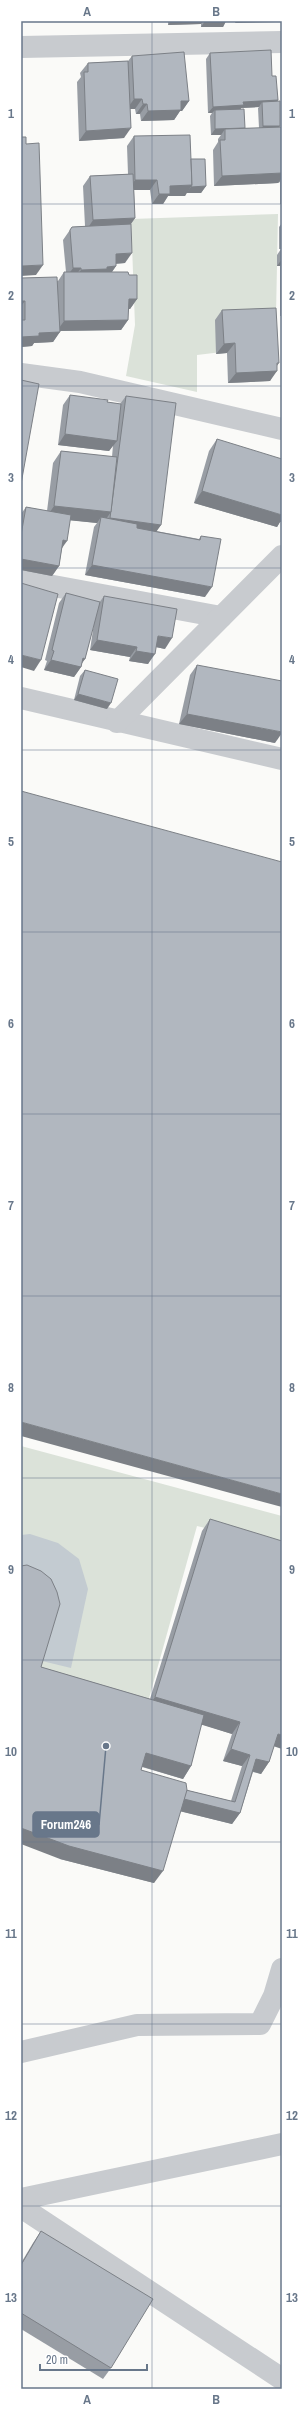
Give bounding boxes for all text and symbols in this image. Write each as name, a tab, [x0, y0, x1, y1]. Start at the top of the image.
text: A	[83, 3, 91, 20]
text: B	[212, 3, 220, 20]
text: 1	[8, 105, 14, 122]
text: 1	[289, 105, 295, 122]
text: 2	[8, 287, 14, 304]
text: 2	[289, 287, 295, 304]
text: 3	[8, 469, 14, 486]
text: 3	[289, 469, 295, 486]
text: 4	[8, 651, 14, 668]
text: 4	[289, 651, 295, 668]
text: 5	[8, 833, 14, 850]
text: 5	[289, 833, 295, 850]
text: 6	[8, 1015, 14, 1032]
text: 6	[289, 1015, 295, 1032]
text: 7	[8, 1197, 14, 1214]
text: 7	[289, 1197, 295, 1214]
text: 8	[8, 1379, 14, 1396]
text: 8	[289, 1379, 295, 1396]
text: 9	[8, 1561, 14, 1578]
text: 9	[289, 1561, 295, 1578]
text: 10	[5, 1743, 17, 1760]
text: 10	[286, 1743, 298, 1760]
callout: Forum246	[33, 1812, 99, 1837]
text: Forum246	[41, 1816, 91, 1833]
text: 11	[5, 1925, 17, 1942]
text: 11	[286, 1925, 298, 1942]
text: 12	[5, 2107, 17, 2124]
text: 12	[286, 2107, 298, 2124]
text: 13	[5, 2289, 17, 2306]
text: 13	[286, 2289, 298, 2306]
scale bar	[40, 2346, 147, 2372]
text: 20 m	[46, 2352, 68, 2368]
text: A	[83, 2391, 91, 2408]
text: B	[212, 2391, 220, 2408]

